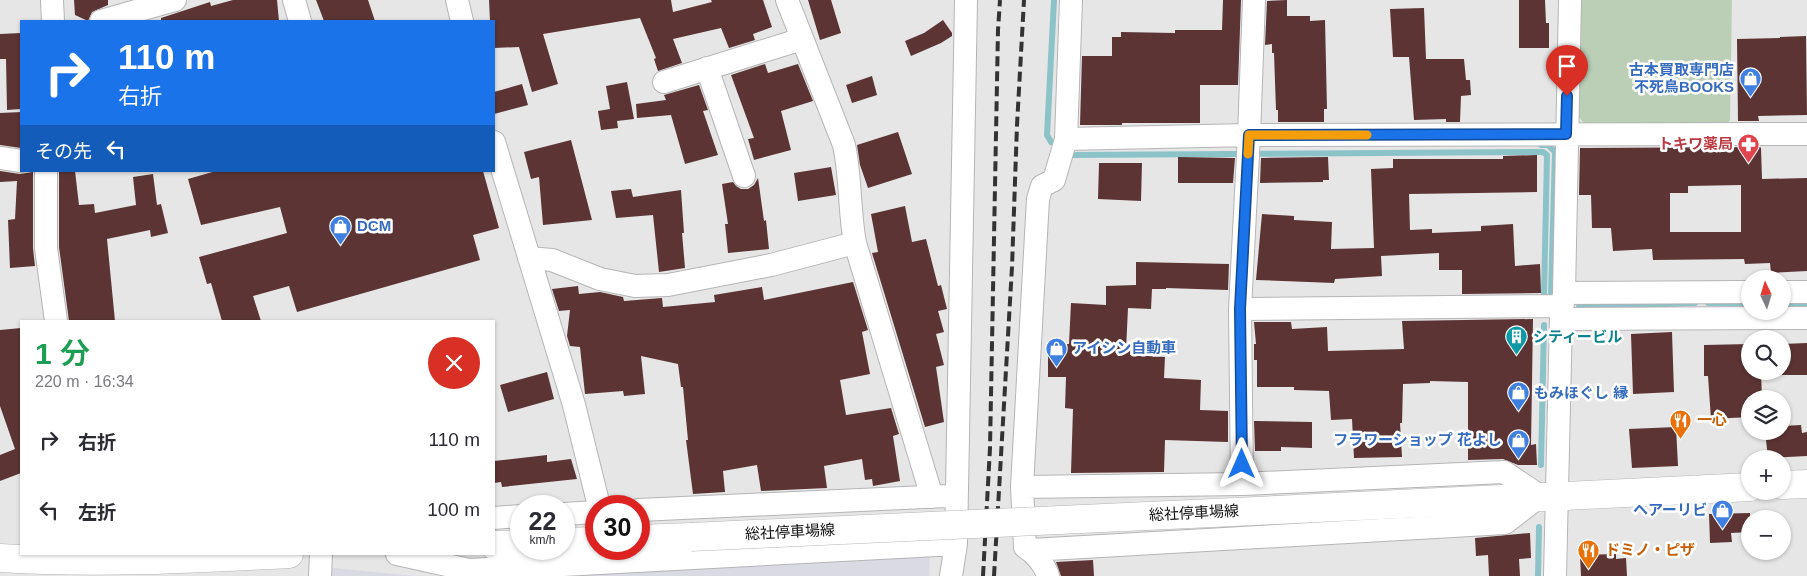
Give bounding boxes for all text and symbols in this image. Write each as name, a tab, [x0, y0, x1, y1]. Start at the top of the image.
text: 110 m	[118, 37, 215, 76]
icon: right	[35, 40, 100, 105]
pin	[1546, 45, 1588, 96]
icon: arrive	[1553, 52, 1581, 80]
place label: 古本買取専門店 不死鳥BOOKS	[1629, 61, 1734, 95]
shop icon: 古本買取専門店 不死鳥BOOKS	[1738, 67, 1762, 98]
text: 右折	[118, 84, 162, 109]
pharmacy icon: トキワ薬局	[1737, 132, 1761, 163]
icon: left	[102, 135, 130, 163]
place label: トキワ薬局	[1658, 135, 1733, 152]
text: その先	[35, 141, 92, 162]
shop icon: DCM	[329, 214, 353, 245]
place label: DCM	[357, 217, 391, 234]
north arrow	[1741, 270, 1791, 320]
map controls	[1741, 270, 1791, 560]
building icon: シティービル	[1505, 325, 1529, 356]
place label: シティービル	[1533, 328, 1622, 345]
button: search	[1741, 330, 1791, 380]
shop icon: アイシン自動車	[1044, 336, 1068, 367]
text: 1 分	[35, 337, 90, 370]
button: close	[428, 337, 480, 389]
place label: アイシン自動車	[1072, 339, 1176, 356]
text: 220 m · 16:34	[35, 373, 134, 390]
shop icon: もみほぐし 縁	[1506, 381, 1530, 412]
place label: もみほぐし 縁	[1534, 384, 1628, 401]
button: layers	[1741, 390, 1791, 440]
restaurant icon: 一心	[1669, 408, 1693, 439]
place label: 一心	[1697, 411, 1727, 428]
icon: right	[35, 426, 63, 454]
shop icon: フラワーショップ 花よし	[1506, 428, 1530, 459]
text: 110 m	[429, 429, 480, 450]
place label: フラワーショップ 花よし	[1333, 431, 1502, 448]
text: 右折	[78, 432, 116, 453]
position arrow	[1215, 437, 1267, 489]
button: +	[1741, 450, 1791, 500]
speed limit sign: 30	[585, 495, 650, 560]
icon: left	[35, 496, 63, 524]
shop icon: ヘアーリビ	[1711, 498, 1735, 529]
text: 100 m	[427, 499, 480, 520]
place label: ヘアーリビ	[1633, 501, 1707, 518]
text: 左折	[78, 502, 116, 523]
street label: 総社停車場線	[1149, 502, 1239, 523]
text: 22	[529, 507, 556, 535]
button: −	[1741, 510, 1791, 560]
street label: 総社停車場線	[745, 521, 835, 542]
text: km/h	[529, 533, 556, 547]
restaurant icon: ドミノ・ピザ	[1577, 538, 1601, 569]
place label: ドミノ・ピザ	[1605, 541, 1695, 558]

